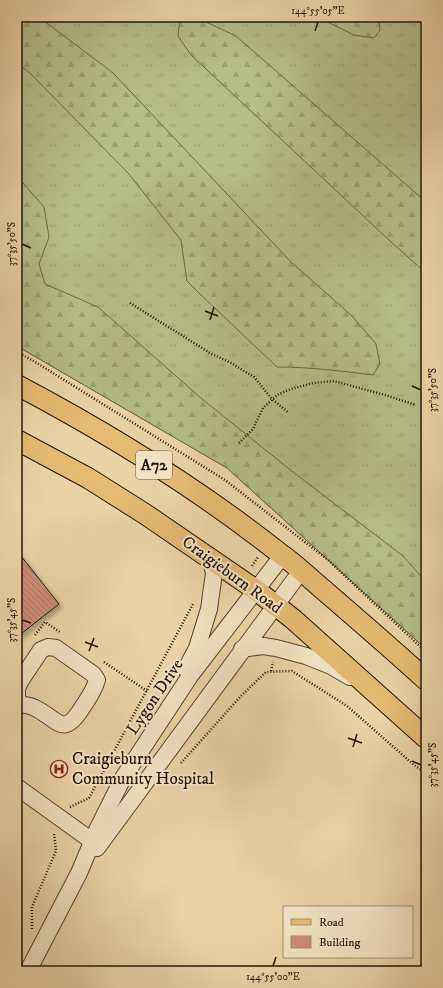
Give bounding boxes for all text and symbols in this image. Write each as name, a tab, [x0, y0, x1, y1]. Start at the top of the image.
text: 144°55'05"E	[291, 5, 345, 17]
text: 37°35'50"S	[6, 222, 18, 266]
text: 37°35'50"S	[427, 368, 439, 412]
road number: A72	[136, 451, 172, 479]
street label: Craigieburn Road	[177, 531, 287, 619]
text: 37°35'45"S	[6, 598, 18, 642]
street label: Lygon Drive	[122, 655, 188, 739]
text: 37°35'45"S	[427, 743, 439, 787]
place label: Craigieburn Community Hospital	[72, 748, 214, 790]
hospital icon: Craigieburn Community Hospital	[49, 759, 69, 779]
legend	[283, 906, 413, 958]
text: Road	[319, 915, 344, 930]
text: Building	[319, 935, 360, 950]
text: 144°55'00"E	[246, 971, 300, 983]

